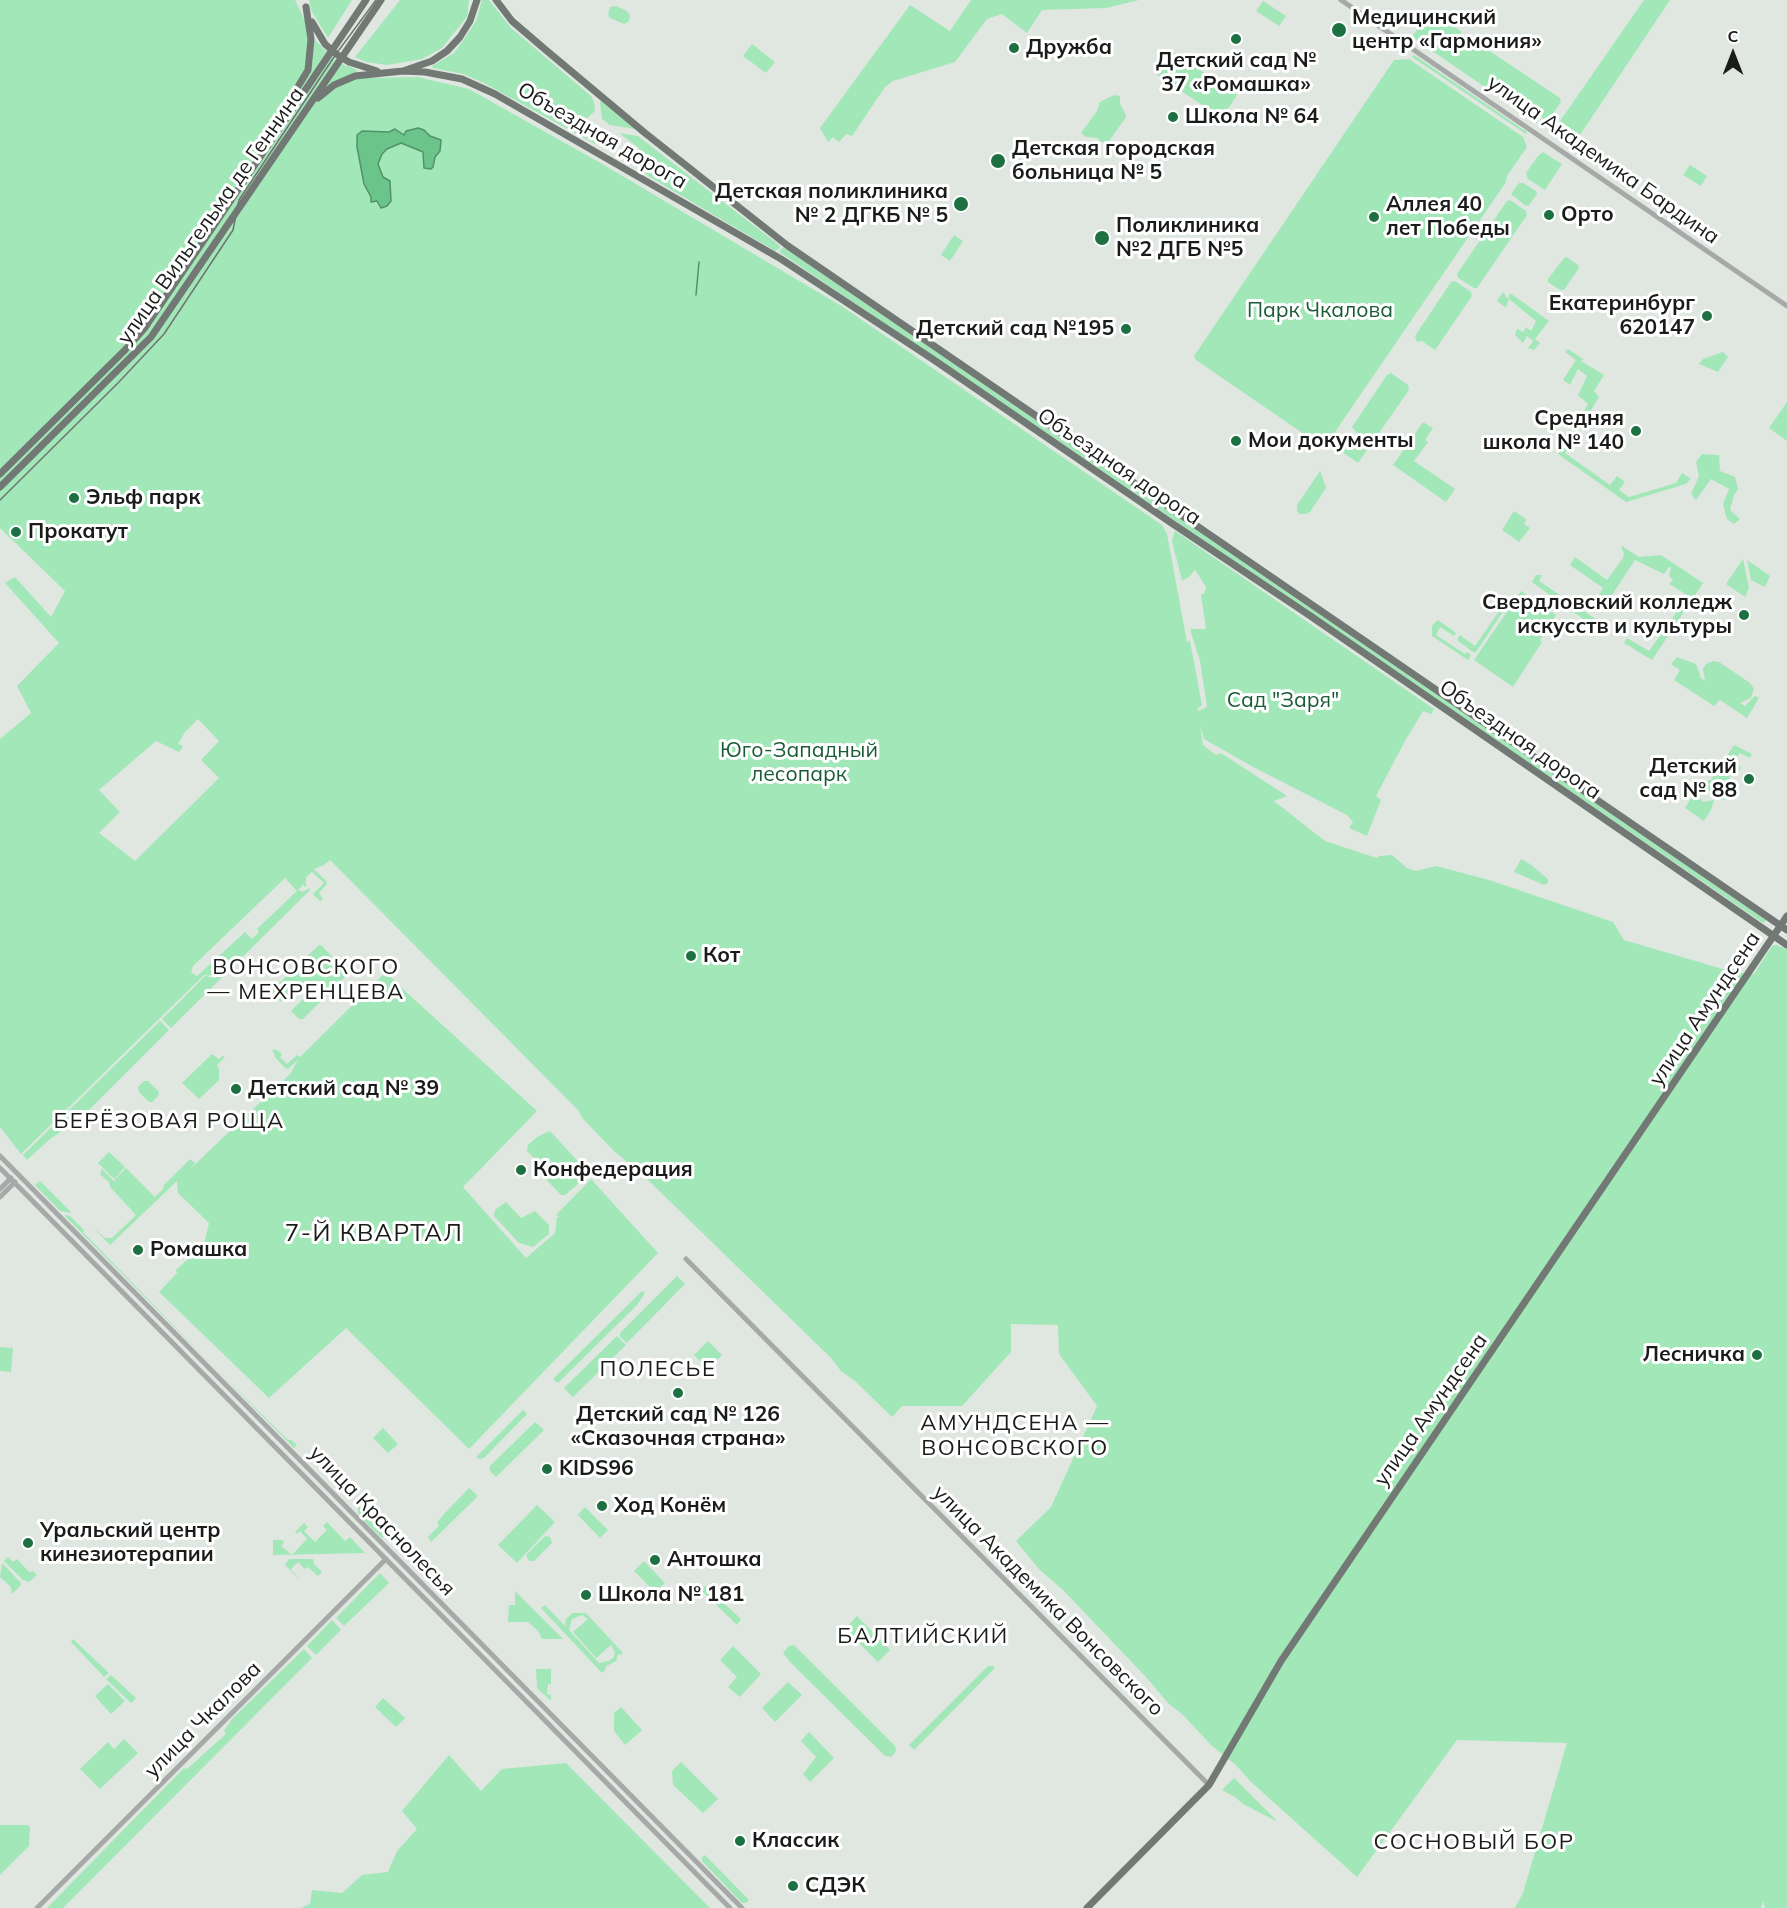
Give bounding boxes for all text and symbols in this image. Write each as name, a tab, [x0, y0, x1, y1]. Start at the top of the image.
place label: Медицинский центр «Гармония»	[1352, 5, 1542, 55]
marker: Медицинский центр «Гармония»	[1330, 21, 1348, 39]
north arrow	[1703, 24, 1763, 84]
text: С	[1728, 26, 1738, 46]
marker: Детский сад № 37 «Ромашка»	[1229, 32, 1243, 46]
place label: Дружба	[1026, 35, 1112, 61]
marker: Дружба	[1007, 41, 1021, 55]
place label: Детский сад № 37 «Ромашка»	[1156, 48, 1316, 98]
street label: улица Академика Бардина	[1482, 70, 1724, 250]
street label: Объездная дорога	[513, 77, 691, 195]
street label: улица Вильгельма де Геннина	[112, 83, 310, 349]
place label: Школа № 64	[1185, 104, 1319, 130]
marker: Школа № 64	[1166, 110, 1180, 124]
place label: Детская городская больница № 5	[1012, 136, 1215, 186]
marker: Детская городская больница № 5	[989, 152, 1007, 170]
place label: Детская поликлиника № 2 ДГКБ № 5	[715, 179, 948, 229]
place label: Аллея 40 лет Победы	[1386, 192, 1510, 242]
marker: Детская поликлиника № 2 ДГКБ № 5	[952, 195, 970, 213]
place label: Орто	[1561, 202, 1614, 228]
marker: Орто	[1542, 208, 1556, 222]
marker: Аллея 40 лет Победы	[1367, 210, 1381, 224]
place label: Поликлиника №2 ДГБ №5	[1116, 213, 1259, 263]
marker: Поликлиника №2 ДГБ №5	[1093, 229, 1111, 247]
place label: Екатеринбург 620147	[1549, 291, 1695, 341]
park label: Парк Чкалова	[1247, 298, 1393, 324]
marker: Екатеринбург 620147	[1700, 309, 1714, 323]
place label: Детский сад №195	[916, 316, 1114, 342]
marker: Детский сад №195	[1119, 322, 1133, 336]
street label: Объездная дорога	[1033, 403, 1205, 531]
place label: Средняя школа № 140	[1483, 406, 1624, 456]
marker: Средняя школа № 140	[1629, 424, 1643, 438]
place label: Мои документы	[1248, 428, 1414, 454]
marker: Мои документы	[1229, 434, 1243, 448]
place label: Эльф парк	[86, 485, 200, 511]
marker: Эльф парк	[67, 491, 81, 505]
place label: Прокатут	[28, 519, 128, 545]
marker: Прокатут	[9, 525, 23, 539]
place label: Свердловский колледж искусств и культуры	[1482, 590, 1732, 640]
marker: Свердловский колледж искусств и культуры	[1737, 608, 1751, 622]
street label: Объездная дорога	[1434, 675, 1606, 805]
park label: Сад "Заря"	[1227, 688, 1339, 714]
park label: Юго-Западный лесопарк	[720, 738, 878, 788]
place label: Детский сад № 88	[1639, 754, 1737, 804]
marker: Детский сад № 88	[1742, 772, 1756, 786]
street label: улица Амундсена	[1644, 927, 1766, 1091]
place label: Кот	[703, 943, 740, 969]
marker: Кот	[684, 949, 698, 963]
district label: ВОНСОВСКОГО — МЕХРЕНЦЕВА	[207, 954, 405, 1005]
place label: Детский сад № 39	[248, 1076, 439, 1102]
marker: Детский сад № 39	[229, 1082, 243, 1096]
district label: БЕРЁЗОВАЯ РОЩА	[53, 1108, 285, 1134]
place label: Конфедерация	[533, 1157, 693, 1183]
marker: Конфедерация	[514, 1163, 528, 1177]
district label: 7-Й КВАРТАЛ	[285, 1220, 463, 1248]
place label: Ромашка	[150, 1237, 247, 1263]
marker: Ромашка	[131, 1243, 145, 1257]
street label: улица Амундсена	[1369, 1329, 1493, 1491]
place label: Лесничка	[1643, 1342, 1745, 1368]
marker: Лесничка	[1750, 1348, 1764, 1362]
district label: ПОЛЕСЬЕ	[600, 1356, 716, 1382]
marker: Детский сад № 126 «Сказочная страна»	[671, 1386, 685, 1400]
place label: Детский сад № 126 «Сказочная страна»	[571, 1402, 785, 1452]
district label: АМУНДСЕНА — ВОНСОВСКОГО	[920, 1410, 1110, 1462]
street label: улица Краснолесья	[304, 1441, 460, 1601]
place label: KIDS96	[559, 1456, 634, 1482]
marker: KIDS96	[540, 1462, 554, 1476]
street label: улица Академика Вонсовского	[927, 1480, 1169, 1722]
place label: Ход Конём	[614, 1493, 726, 1519]
marker: Ход Конём	[595, 1499, 609, 1513]
place label: Уральский центр кинезиотерапии	[40, 1518, 220, 1568]
marker: Уральский центр кинезиотерапии	[21, 1536, 35, 1550]
place label: Антошка	[667, 1547, 762, 1573]
marker: Антошка	[648, 1553, 662, 1567]
place label: Школа № 181	[598, 1582, 744, 1608]
marker: Школа № 181	[579, 1588, 593, 1602]
district label: БАЛТИЙСКИЙ	[837, 1623, 1009, 1649]
street label: улица Чкалова	[140, 1657, 266, 1783]
place label: Классик	[752, 1828, 839, 1854]
district label: СОСНОВЫЙ БОР	[1373, 1829, 1575, 1855]
marker: Классик	[733, 1834, 747, 1848]
place label: СДЭК	[805, 1873, 866, 1899]
marker: СДЭК	[786, 1879, 800, 1893]

